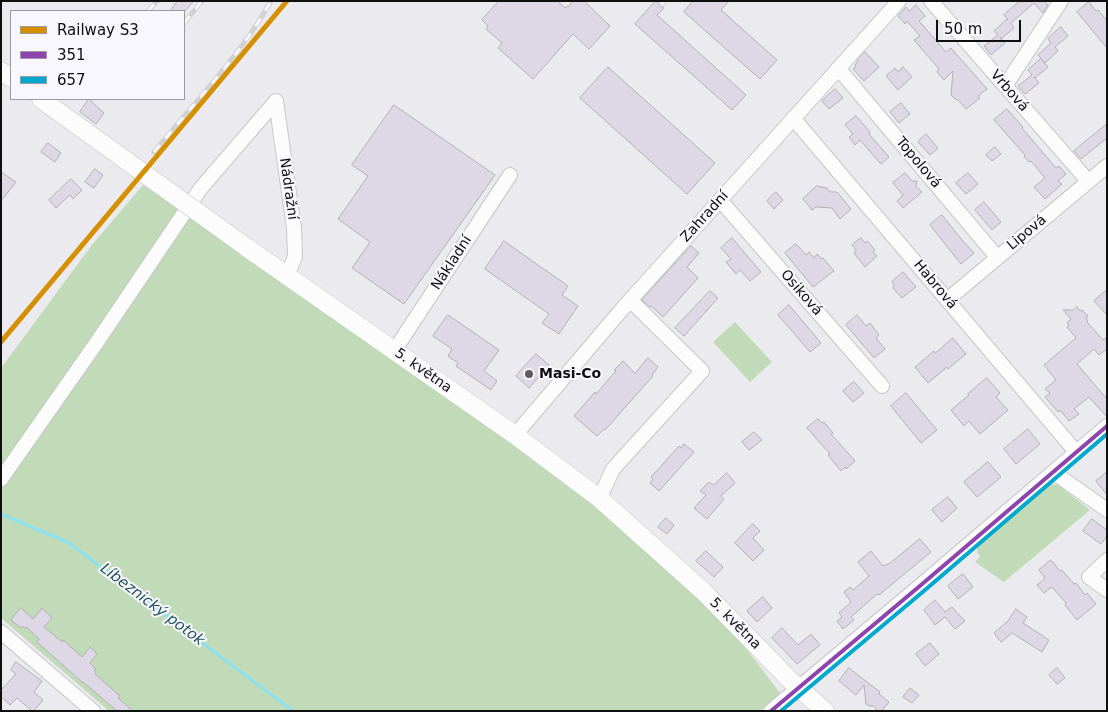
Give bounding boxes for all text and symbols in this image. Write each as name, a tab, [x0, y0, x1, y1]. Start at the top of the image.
legend	[10, 10, 185, 100]
scale bar	[938, 10, 1023, 42]
text: 50 m	[944, 20, 982, 38]
text: Railway S3	[57, 21, 139, 39]
text: 351	[57, 46, 86, 64]
street label: Vrbová	[986, 67, 1032, 115]
text: 657	[57, 71, 86, 89]
street label: Topolová	[892, 134, 944, 192]
street label: Nádražní	[275, 157, 301, 221]
street label: Zahradní	[678, 188, 732, 246]
street label: Lipová	[1004, 212, 1050, 254]
street label: Nákladní	[428, 233, 476, 293]
street label: Habrová	[910, 257, 960, 313]
street label: Osiková	[777, 267, 825, 319]
street label: 5. května	[391, 345, 455, 397]
place label: Masi-Co	[539, 366, 601, 382]
marker: Masi-Co	[523, 368, 535, 380]
water label: Líbeznický potok	[96, 560, 208, 650]
street label: 5. května	[706, 595, 764, 653]

